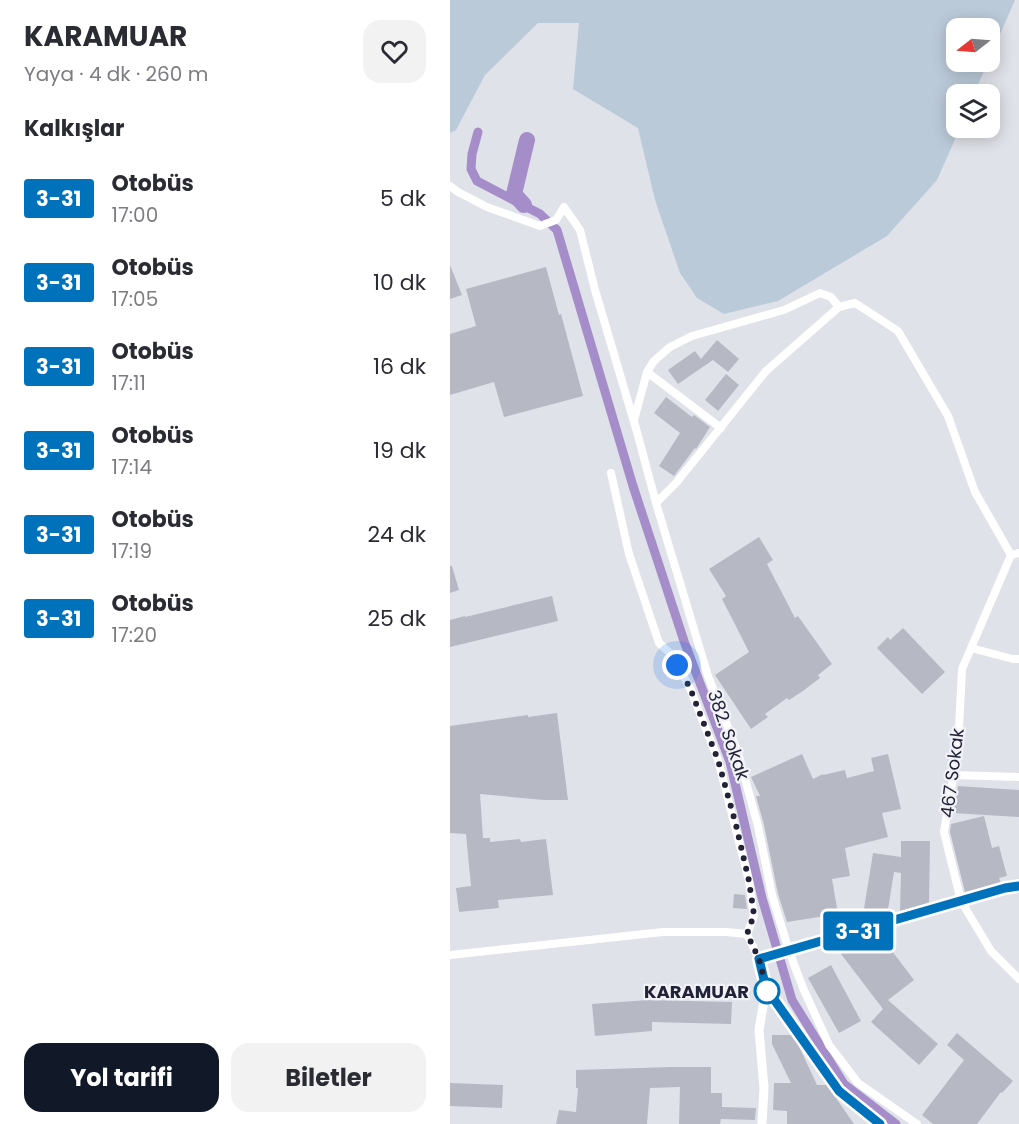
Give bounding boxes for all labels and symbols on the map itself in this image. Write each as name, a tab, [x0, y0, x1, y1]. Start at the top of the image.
north arrow	[946, 18, 1000, 72]
your location	[662, 650, 692, 680]
street label: 382. Sokak	[702, 687, 756, 784]
street label: 467 Sokak	[934, 726, 970, 819]
line badge: 3-31	[816, 912, 900, 950]
marker: KARAMUAR	[754, 978, 780, 1004]
place label: KARAMUAR	[644, 979, 749, 1004]

